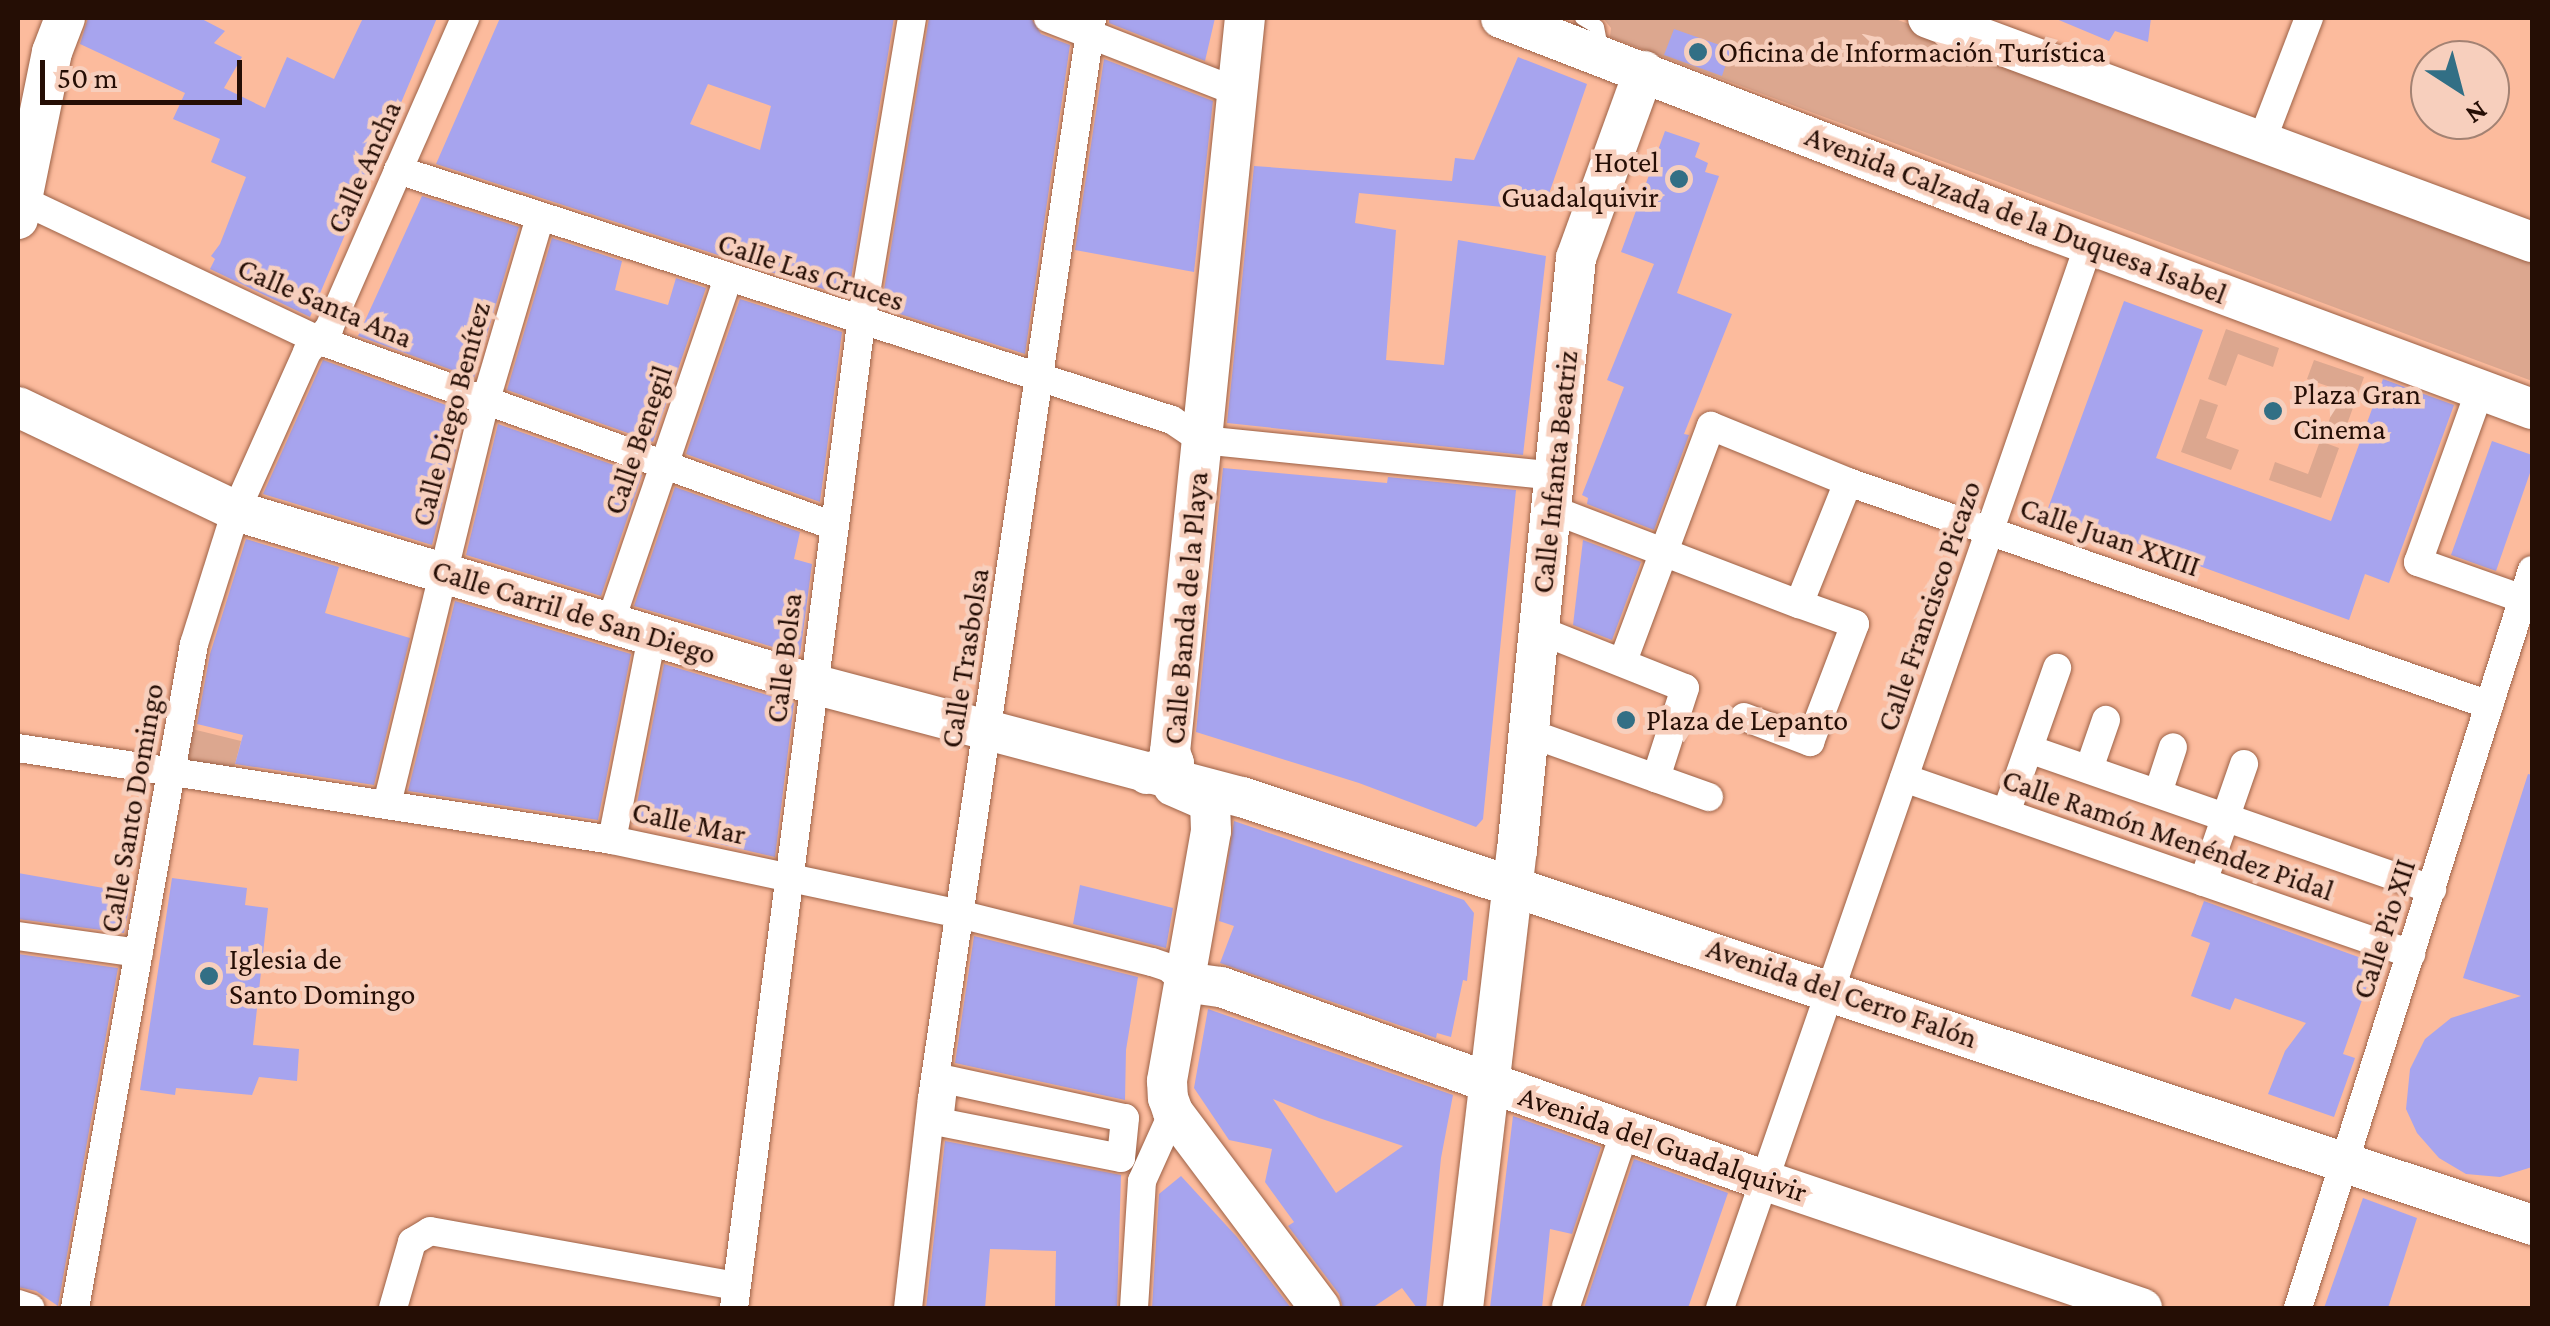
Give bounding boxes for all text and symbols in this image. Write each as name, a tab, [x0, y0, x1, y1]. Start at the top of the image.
place label: Oficina de Información Turística	[1718, 34, 2106, 70]
scale bar	[45, 40, 248, 102]
north arrow	[2410, 40, 2510, 140]
marker: Oficina de Información Turística	[1687, 41, 1709, 63]
text: 50 m	[57, 61, 118, 94]
street label: Calle Ancha	[319, 95, 409, 239]
text: N	[2460, 95, 2494, 131]
street label: Avenida Calzada de la Duquesa Isabel	[1800, 118, 2232, 312]
place label: Hotel Guadalquivir	[1501, 144, 1659, 214]
marker: Hotel Guadalquivir	[1668, 168, 1690, 190]
street label: Calle Las Cruces	[713, 225, 909, 319]
street label: Calle Santa Ana	[232, 250, 418, 356]
street label: Calle Diego Benítez	[404, 298, 498, 530]
street label: Calle Infanta Beatriz	[1524, 349, 1586, 595]
street label: Calle Benegil	[596, 361, 680, 519]
place label: Plaza Gran Cinema	[2293, 376, 2421, 446]
marker: Plaza Gran Cinema	[2262, 400, 2284, 422]
street label: Calle Banda de la Playa	[1156, 470, 1216, 746]
street label: Calle Francisco Picazo	[1869, 476, 1989, 736]
street label: Calle Juan XXIII	[2015, 489, 2205, 585]
street label: Calle Carril de San Diego	[428, 552, 720, 672]
street label: Calle Trasbolsa	[933, 565, 997, 751]
street label: Calle Bolsa	[758, 591, 810, 725]
street label: Calle Santo Domingo	[92, 681, 172, 935]
place label: Plaza de Lepanto	[1646, 702, 1848, 738]
marker: Plaza de Lepanto	[1615, 709, 1637, 731]
street label: Calle Ramón Menéndez Pidal	[1997, 761, 2339, 909]
street label: Calle Mar	[629, 793, 749, 853]
street label: Calle Pio XII	[2345, 855, 2423, 1003]
street label: Avenida del Cerro Falón	[1702, 930, 1982, 1056]
place label: Iglesia de Santo Domingo	[229, 941, 415, 1012]
marker: Iglesia de Santo Domingo	[198, 965, 220, 987]
street label: Avenida del Guadalquivir	[1514, 1078, 1812, 1210]

